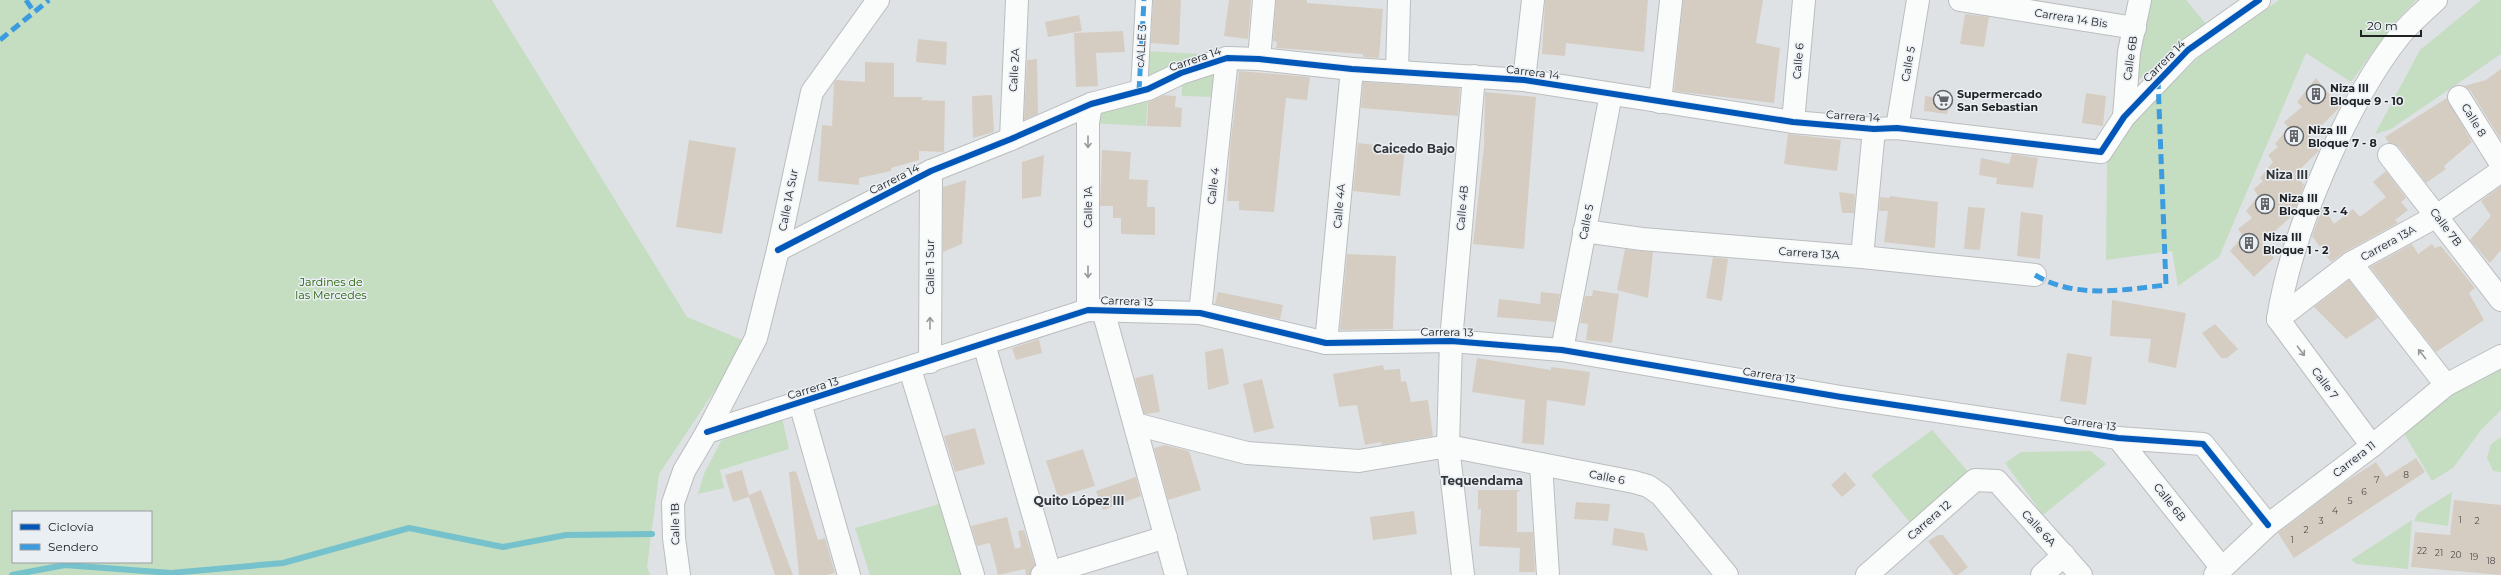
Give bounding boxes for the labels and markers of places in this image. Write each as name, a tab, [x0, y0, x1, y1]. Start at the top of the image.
place label: Niza III Bloque 9 - 10	[2330, 81, 2404, 108]
building icon: Niza III Bloque 9 - 10	[2305, 83, 2327, 105]
place label: Supermercado San Sebastian	[1957, 87, 2042, 114]
supermarket icon: Supermercado San Sebastian	[1932, 89, 1954, 111]
place label: Niza III Bloque 7 - 8	[2308, 123, 2377, 150]
building icon: Niza III Bloque 7 - 8	[2283, 125, 2305, 147]
place label: Niza III Bloque 3 - 4	[2279, 191, 2348, 218]
building icon: Niza III Bloque 3 - 4	[2254, 193, 2276, 215]
place label: Niza III Bloque 1 - 2	[2263, 230, 2329, 257]
building icon: Niza III Bloque 1 - 2	[2238, 232, 2260, 254]

